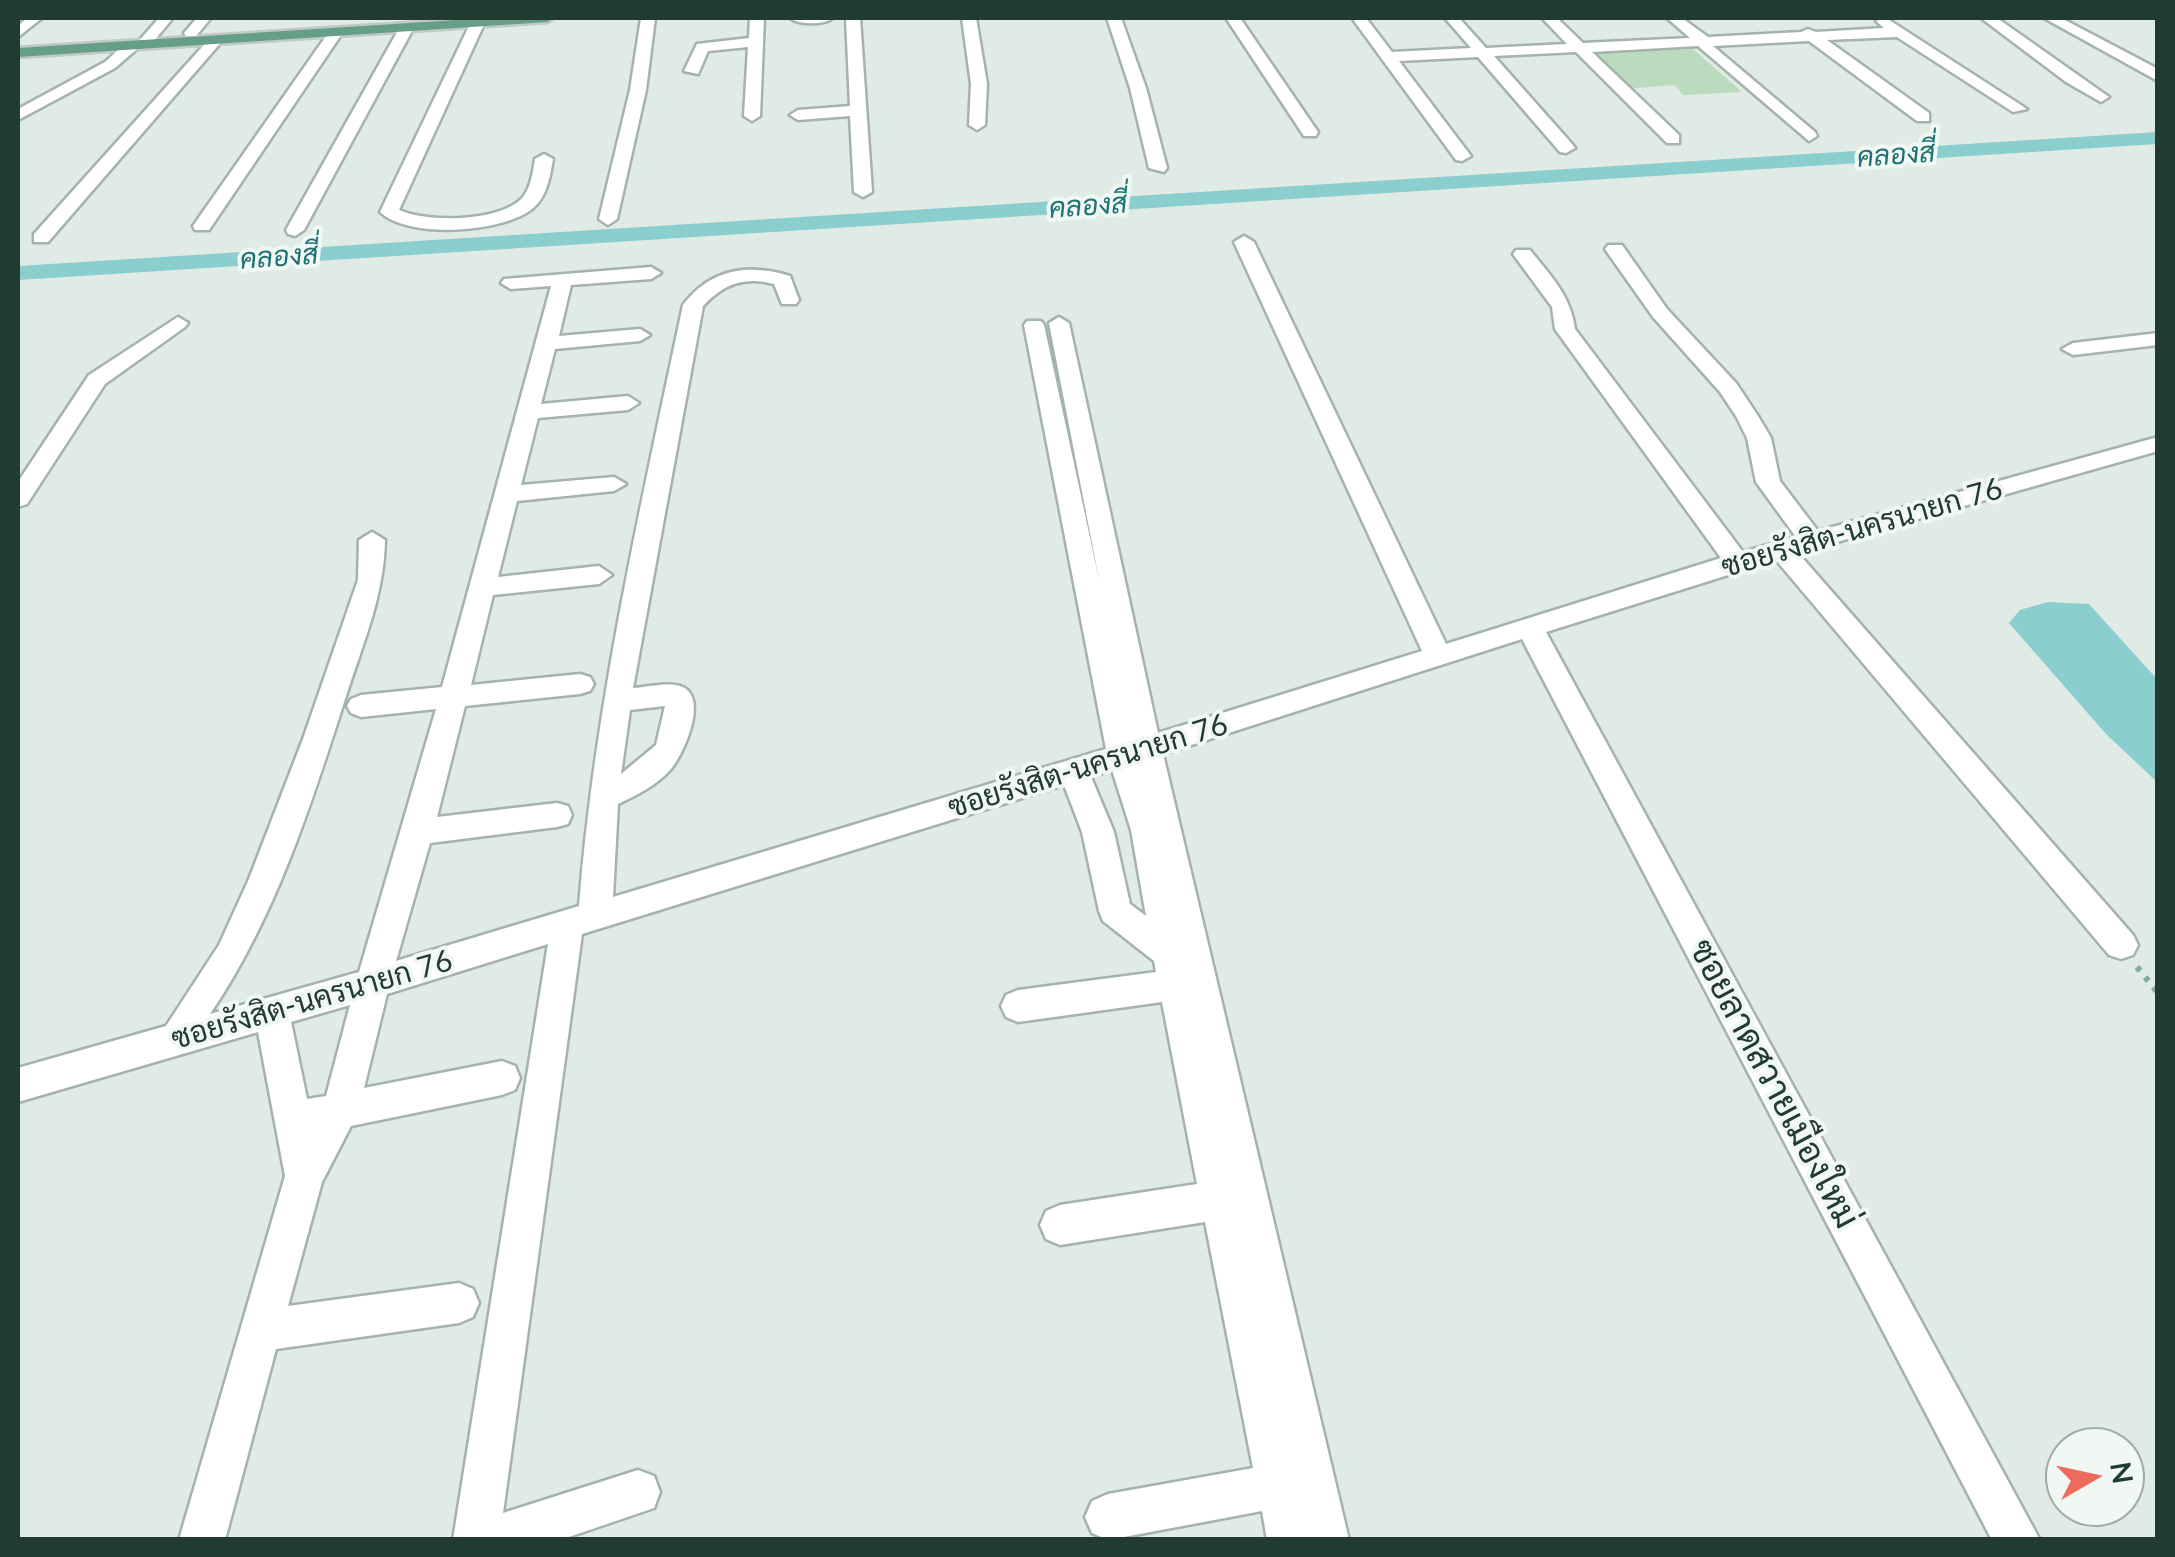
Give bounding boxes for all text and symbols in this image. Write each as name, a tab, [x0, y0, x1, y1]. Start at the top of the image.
water label: คลองสี่	[1856, 136, 1936, 174]
water label: คลองสี่	[1048, 187, 1128, 225]
water label: คลองสี่	[239, 238, 319, 276]
street label: ซอยรังสิต-นครนายก 76	[1717, 471, 2007, 585]
street label: ซอยรังสิต-นครนายก 76	[944, 706, 1232, 826]
street label: ซอยลาดสวายเมืองใหม่	[1680, 932, 1868, 1236]
street label: ซอยรังสิต-นครนายก 76	[167, 943, 457, 1057]
north arrow	[2045, 1427, 2145, 1527]
text: N	[2104, 1459, 2141, 1486]

